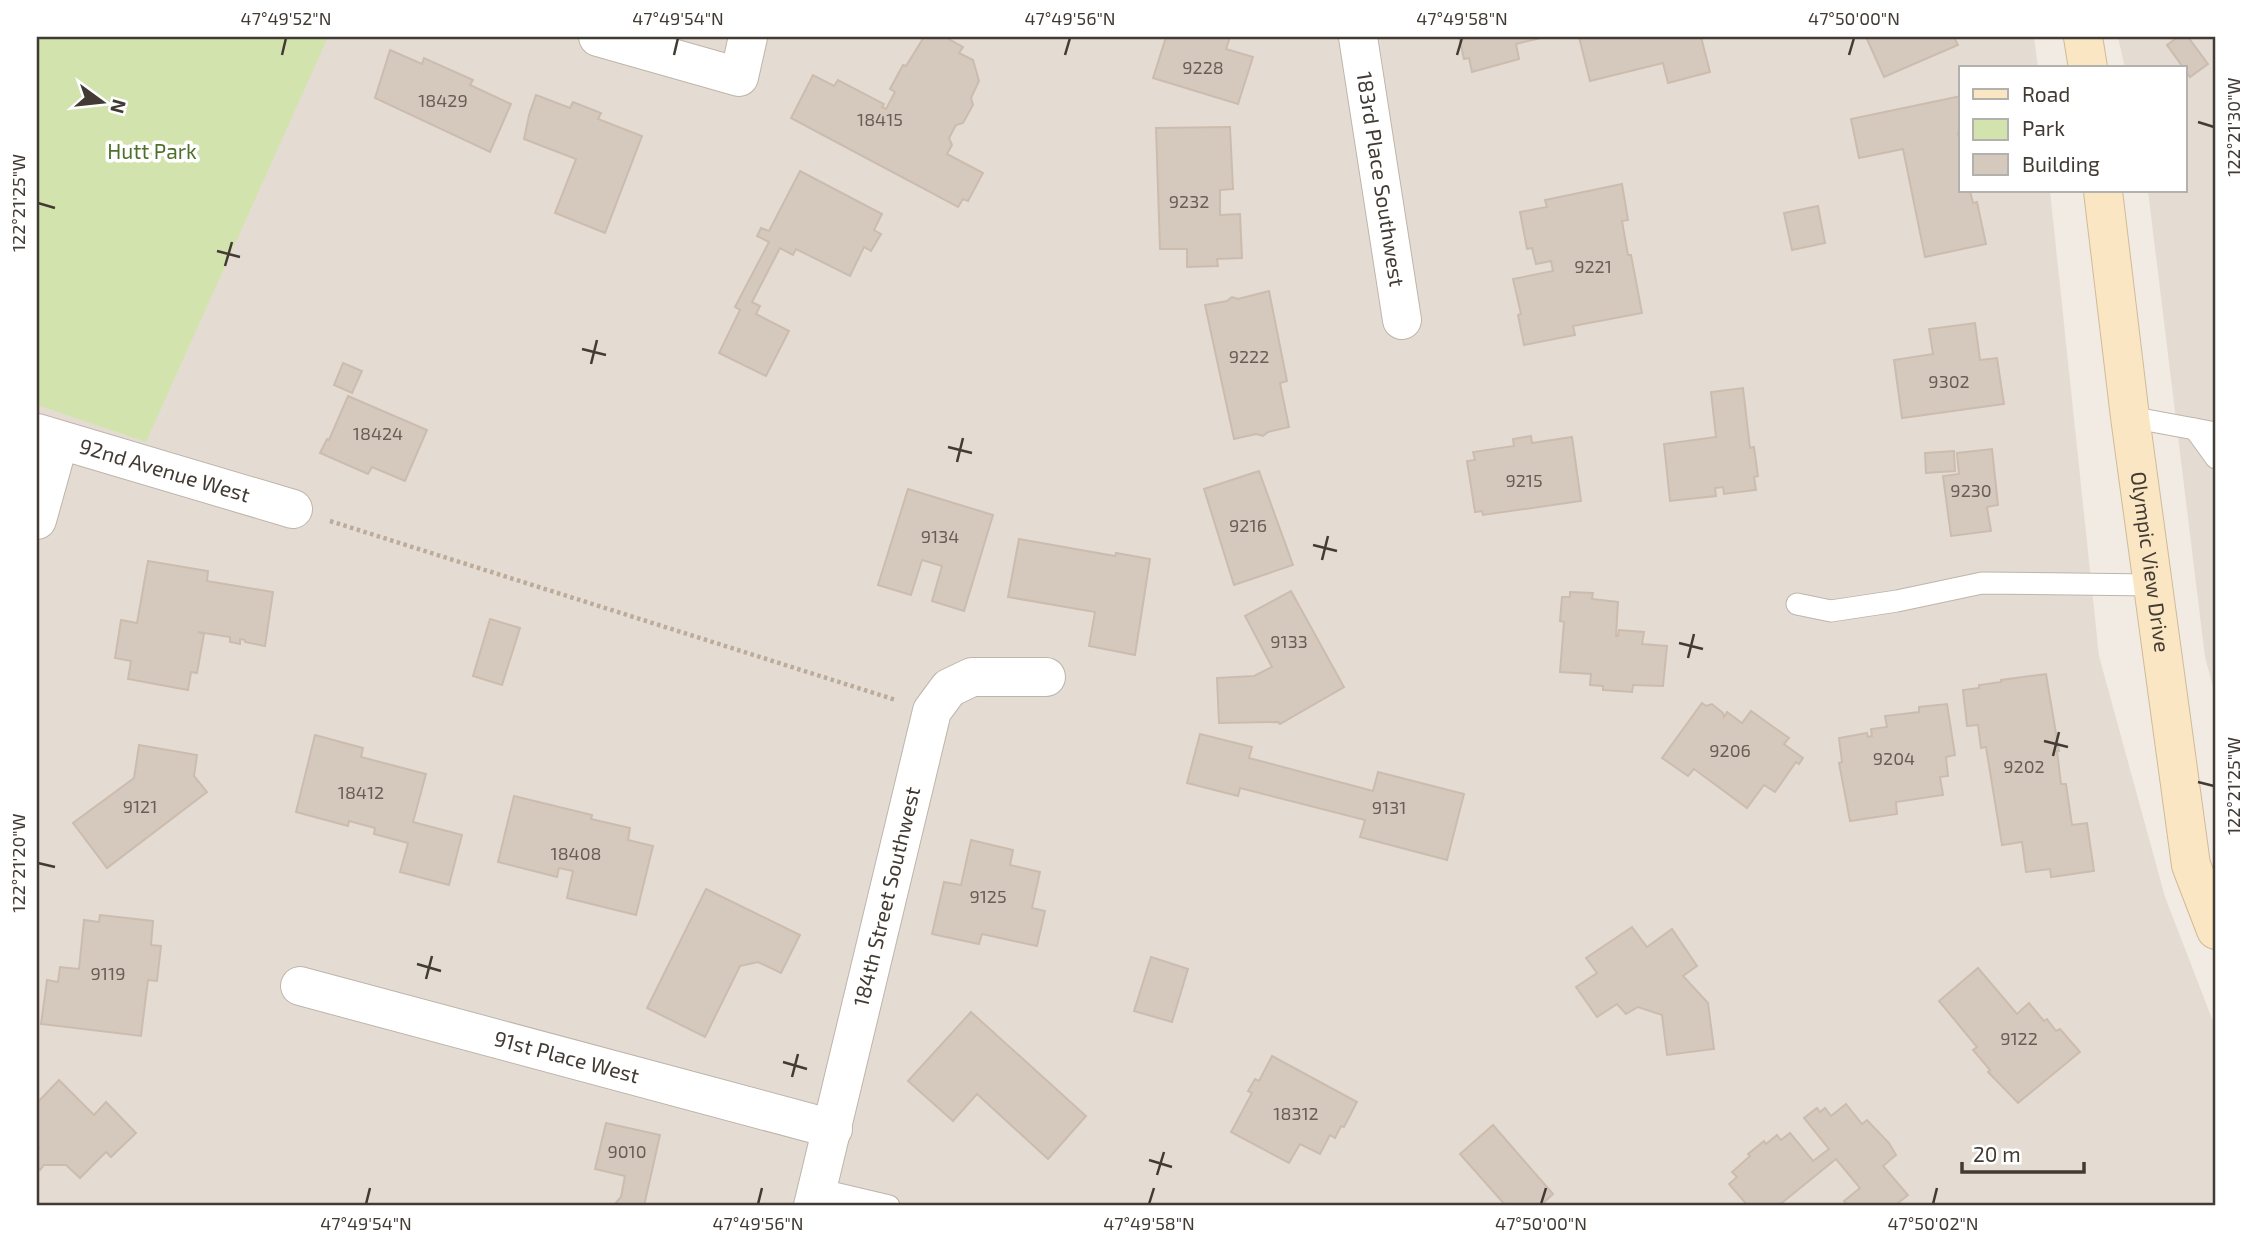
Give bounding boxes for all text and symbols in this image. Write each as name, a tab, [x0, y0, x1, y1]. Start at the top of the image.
text: 47°49'52"N	[241, 7, 331, 29]
text: 47°49'54"N	[632, 7, 724, 29]
text: 47°49'56"N	[1025, 7, 1115, 29]
text: 47°49'58"N	[1416, 7, 1508, 29]
text: 47°50'00"N	[1808, 7, 1900, 29]
house number: 9228	[1182, 56, 1224, 78]
north arrow	[66, 66, 136, 136]
legend	[1959, 66, 2186, 192]
street label: 183rd Place Southwest	[1353, 70, 1411, 288]
text: 122°21'30"W	[2222, 77, 2244, 177]
text: Road	[2022, 81, 2070, 106]
house number: 18429	[418, 89, 468, 111]
text: N	[106, 97, 132, 116]
house number: 18415	[857, 108, 903, 130]
text: Park	[2022, 115, 2065, 140]
park label: Hutt Park	[107, 138, 197, 163]
text: Building	[2022, 151, 2100, 176]
text: 122°21'25"W	[7, 154, 29, 252]
house number: 9232	[1169, 190, 1209, 212]
house number: 9221	[1574, 255, 1612, 277]
house number: 9222	[1229, 345, 1269, 367]
house number: 9302	[1928, 370, 1970, 392]
house number: 18424	[353, 422, 403, 444]
street label: 92nd Avenue West	[77, 432, 253, 507]
house number: 9215	[1505, 469, 1543, 491]
street label: Olympic View Drive	[2127, 470, 2176, 654]
house number: 9230	[1950, 479, 1992, 501]
house number: 9216	[1229, 514, 1267, 536]
house number: 9134	[921, 525, 959, 547]
house number: 9133	[1270, 630, 1308, 652]
text: 122°21'25"W	[2222, 737, 2244, 835]
house number: 9206	[1709, 739, 1751, 761]
house number: 9204	[1873, 747, 1915, 769]
house number: 9202	[2003, 755, 2045, 777]
house number: 18412	[338, 781, 384, 803]
street label: 184th Street Southwest	[847, 784, 924, 1009]
house number: 9121	[123, 795, 157, 817]
house number: 9131	[1372, 796, 1406, 818]
text: 122°21'20"W	[7, 813, 29, 913]
house number: 18408	[551, 842, 601, 864]
house number: 9125	[969, 885, 1007, 907]
house number: 9119	[91, 962, 125, 984]
street label: 91st Place West	[492, 1025, 642, 1087]
house number: 9122	[2000, 1027, 2038, 1049]
house number: 18312	[1273, 1102, 1319, 1124]
scale bar	[1962, 1131, 2085, 1175]
house number: 9010	[607, 1140, 647, 1162]
text: 20 m	[1973, 1141, 2021, 1166]
text: 47°49'54"N	[320, 1212, 412, 1234]
text: 47°49'56"N	[713, 1212, 803, 1234]
text: 47°49'58"N	[1103, 1212, 1195, 1234]
text: 47°50'00"N	[1495, 1212, 1587, 1234]
text: 47°50'02"N	[1887, 1212, 1979, 1234]

